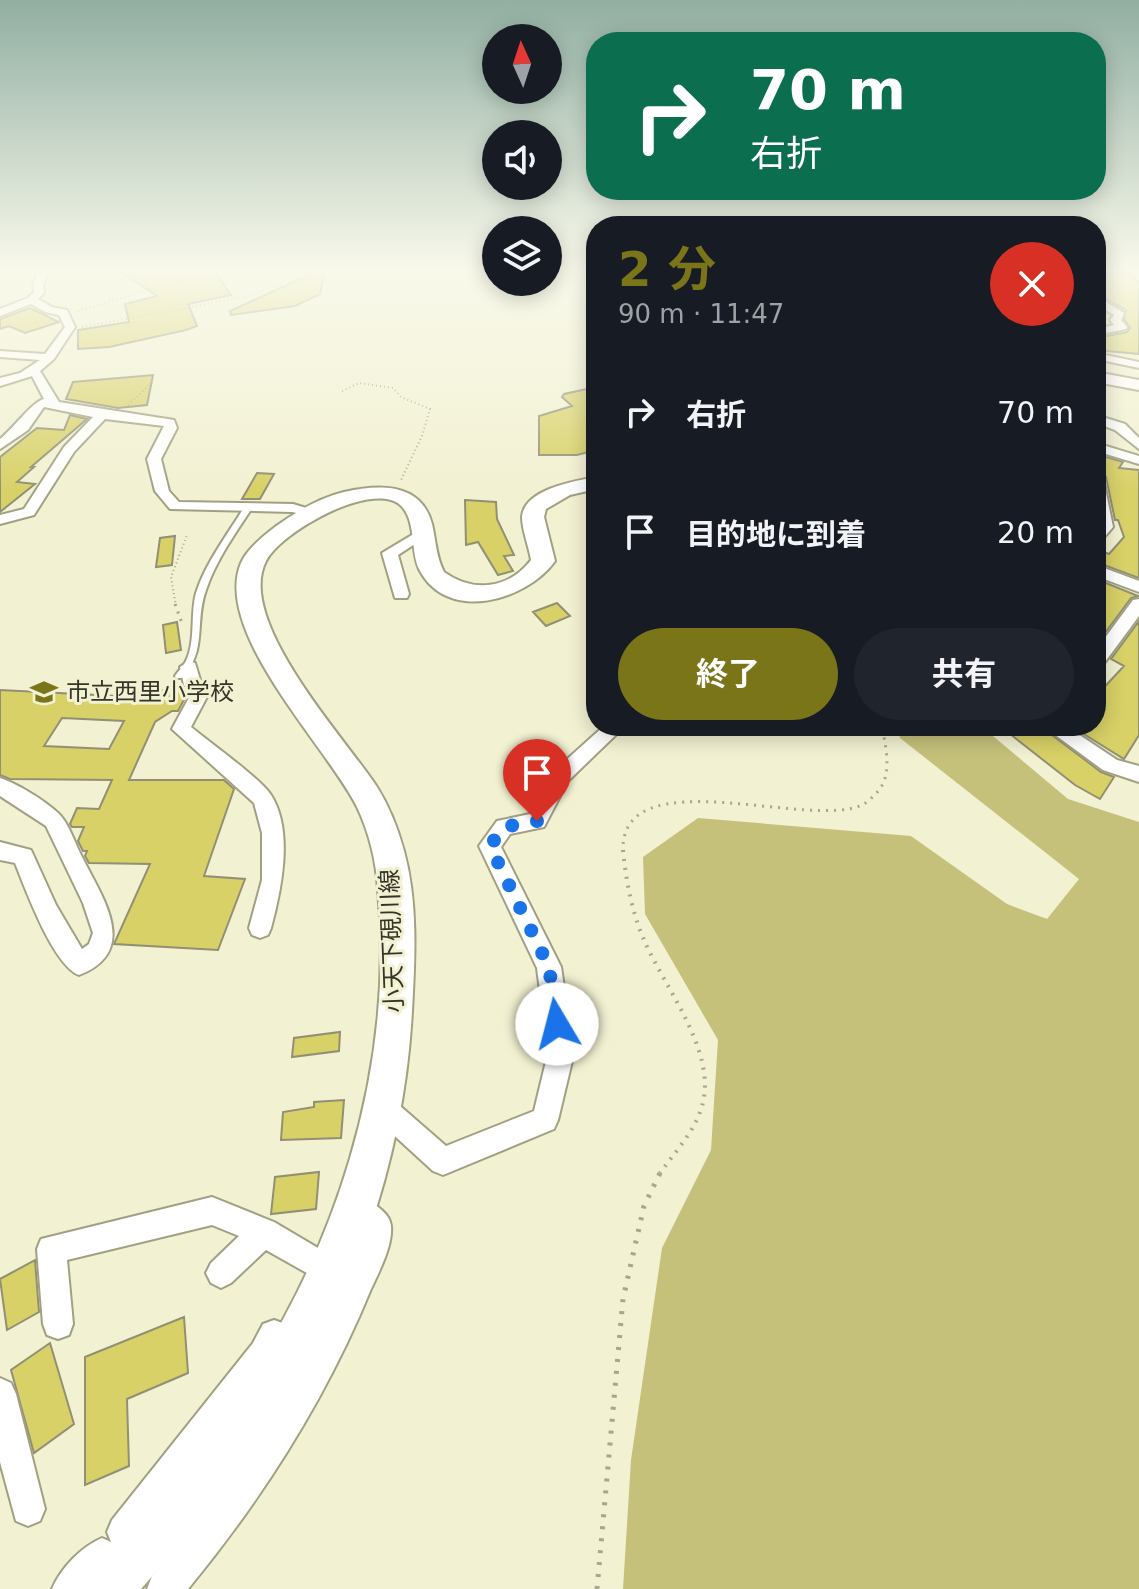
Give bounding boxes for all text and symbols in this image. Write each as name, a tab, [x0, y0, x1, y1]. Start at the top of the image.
north arrow	[482, 24, 562, 104]
map controls	[482, 24, 562, 296]
text: 70 m	[750, 57, 906, 122]
icon: right	[618, 64, 722, 168]
button: sound	[482, 120, 562, 200]
text: 右折	[750, 133, 822, 174]
button: layers	[482, 216, 562, 296]
text: 2 分	[618, 241, 716, 297]
button: close	[990, 242, 1074, 326]
text: 90 m · 11:47	[618, 299, 784, 329]
icon: right	[618, 390, 662, 434]
text: 70 m	[997, 395, 1074, 430]
text: 右折	[686, 397, 746, 432]
icon: arrive	[618, 510, 662, 554]
text: 20 m	[997, 515, 1074, 550]
text: 目的地に到着	[686, 517, 866, 552]
button: 終了	[618, 628, 838, 720]
button: 共有	[854, 628, 1074, 720]
school or university icon: 市立西里小学校	[29, 677, 59, 707]
place label: 市立西里小学校	[66, 678, 234, 706]
pin	[503, 739, 571, 821]
icon: arrive	[515, 751, 559, 795]
street label: 小天下硯川線	[375, 869, 409, 1013]
position arrow	[515, 982, 599, 1066]

